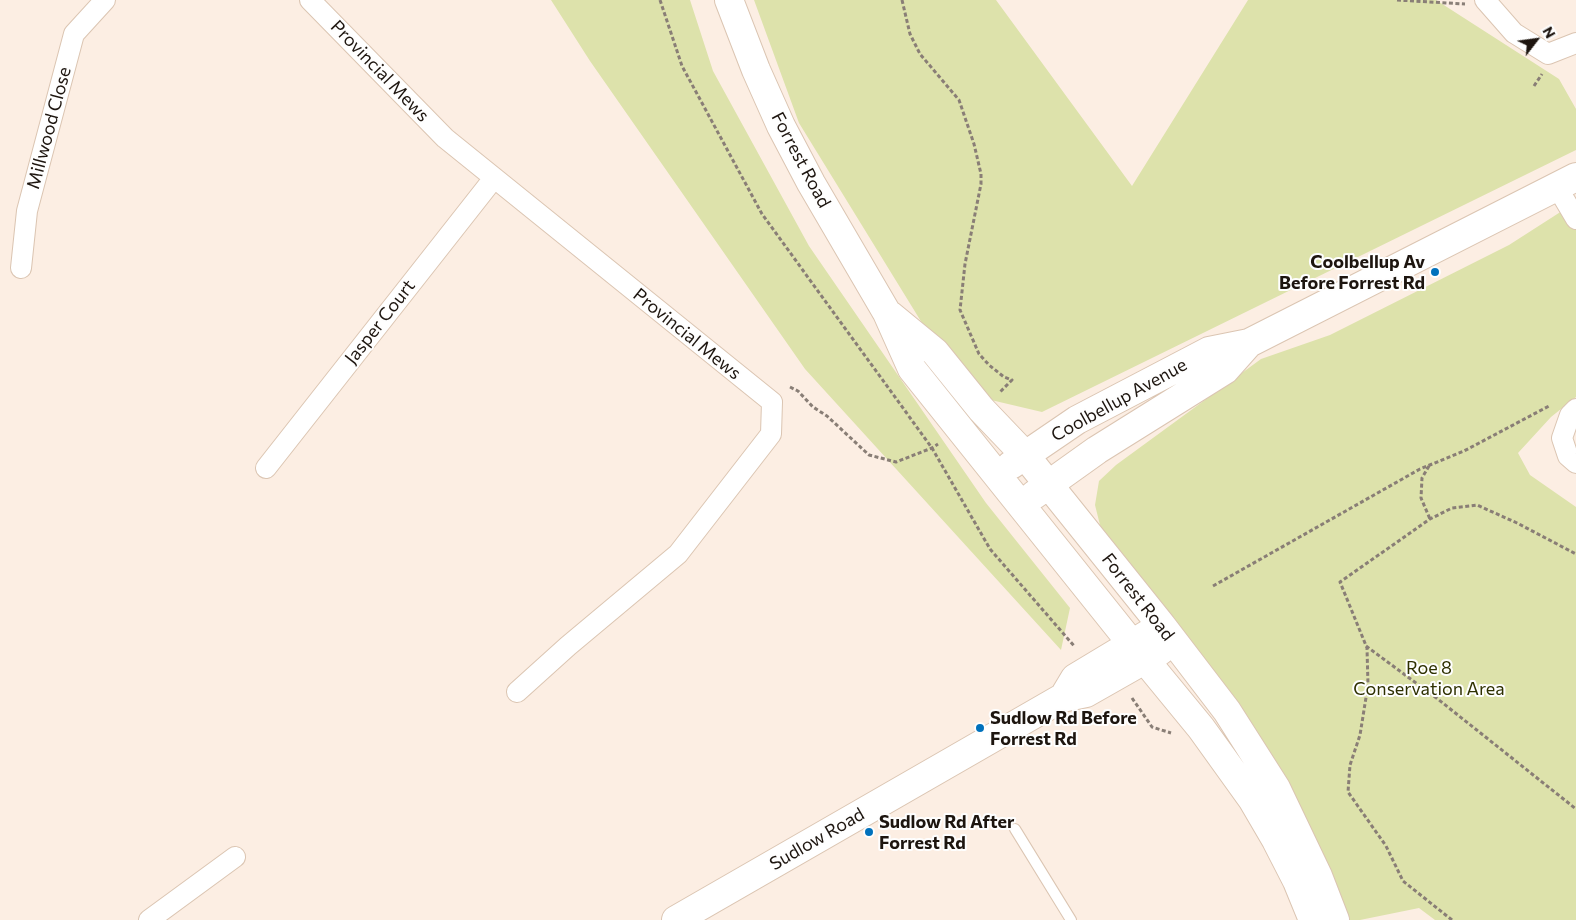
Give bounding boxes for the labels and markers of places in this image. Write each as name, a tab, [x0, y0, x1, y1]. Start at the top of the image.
place label: Coolbellup Av Before Forrest Rd	[1279, 251, 1425, 294]
marker: Coolbellup Av Before Forrest Rd	[1429, 266, 1441, 278]
place label: Sudlow Rd Before Forrest Rd	[990, 707, 1137, 750]
marker: Sudlow Rd Before Forrest Rd	[974, 722, 986, 734]
place label: Sudlow Rd After Forrest Rd	[879, 811, 1014, 854]
marker: Sudlow Rd After Forrest Rd	[863, 826, 875, 838]

